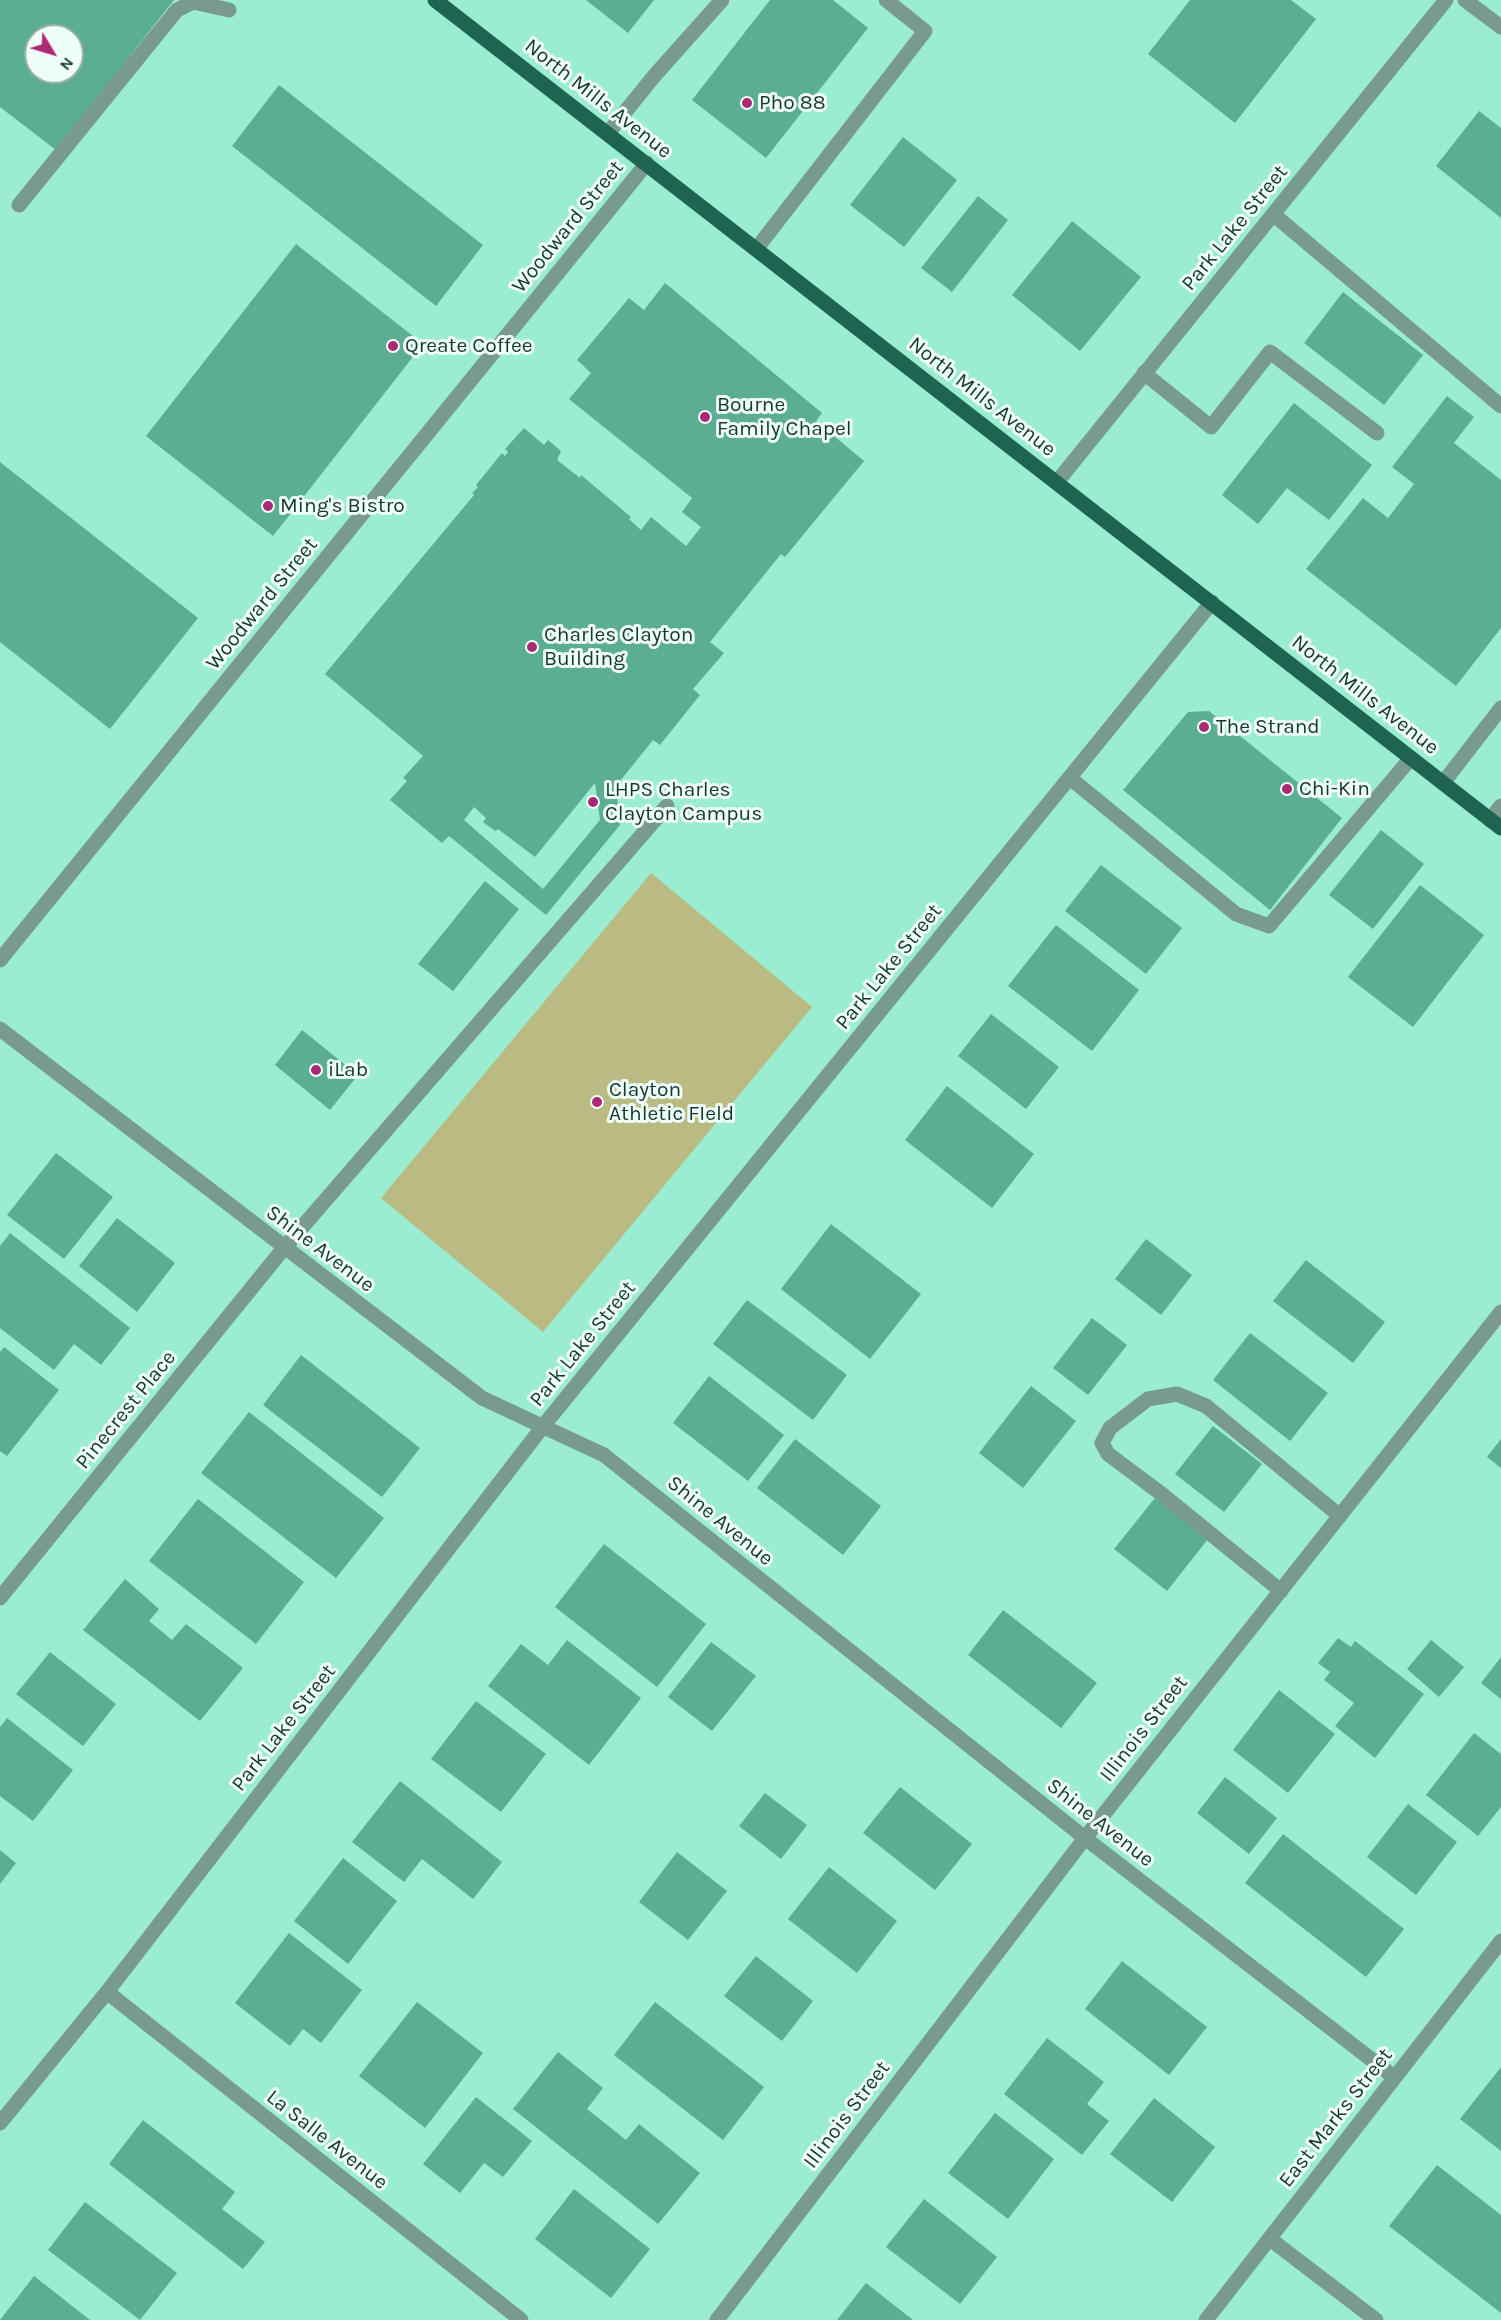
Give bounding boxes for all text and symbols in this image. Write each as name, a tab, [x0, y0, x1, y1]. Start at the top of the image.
north arrow	[24, 24, 84, 84]
street label: North Mills Avenue	[519, 34, 677, 164]
text: N	[56, 54, 78, 75]
place label: Pho 88	[759, 90, 826, 116]
marker: Pho 88	[740, 96, 754, 110]
street label: Woodward Street	[507, 156, 629, 298]
street label: Park Lake Street	[1177, 160, 1293, 296]
street label: North Mills Avenue	[903, 332, 1061, 462]
place label: Qreate Coffee	[405, 333, 533, 359]
marker: Qreate Coffee	[386, 339, 400, 353]
place label: Bourne Family Chapel	[717, 392, 852, 442]
marker: Bourne Family Chapel	[698, 410, 712, 424]
place label: Ming's Bistro	[280, 493, 405, 519]
marker: Ming's Bistro	[261, 499, 275, 513]
street label: Woodward Street	[201, 533, 323, 675]
place label: Charles Clayton Building	[544, 622, 694, 672]
street label: North Mills Avenue	[1286, 630, 1444, 760]
marker: Charles Clayton Building	[525, 640, 539, 654]
place label: The Strand	[1216, 714, 1320, 740]
marker: The Strand	[1197, 720, 1211, 734]
place label: Chi-Kin	[1299, 776, 1370, 802]
place label: LHPS Charles Clayton Campus	[605, 777, 762, 827]
marker: Chi-Kin	[1280, 782, 1294, 796]
marker: LHPS Charles Clayton Campus	[586, 795, 600, 809]
street label: Park Lake Street	[831, 899, 947, 1035]
place label: iLab	[328, 1057, 368, 1083]
marker: iLab	[309, 1063, 323, 1077]
place label: Clayton Athletic FIeld	[609, 1077, 734, 1127]
marker: Clayton Athletic FIeld	[590, 1095, 604, 1109]
street label: Shine Avenue	[261, 1200, 379, 1298]
street label: Park Lake Street	[525, 1276, 641, 1412]
street label: Pinecrest Place	[71, 1346, 181, 1474]
street label: Shine Avenue	[662, 1471, 778, 1571]
street label: Park Lake Street	[227, 1659, 341, 1797]
street label: Illinois Street	[1095, 1671, 1193, 1787]
street label: Shine Avenue	[1041, 1773, 1159, 1873]
street label: East Marks Street	[1274, 2043, 1398, 2193]
street label: Illinois Street	[798, 2056, 896, 2174]
street label: La Salle Avenue	[261, 2085, 393, 2195]

